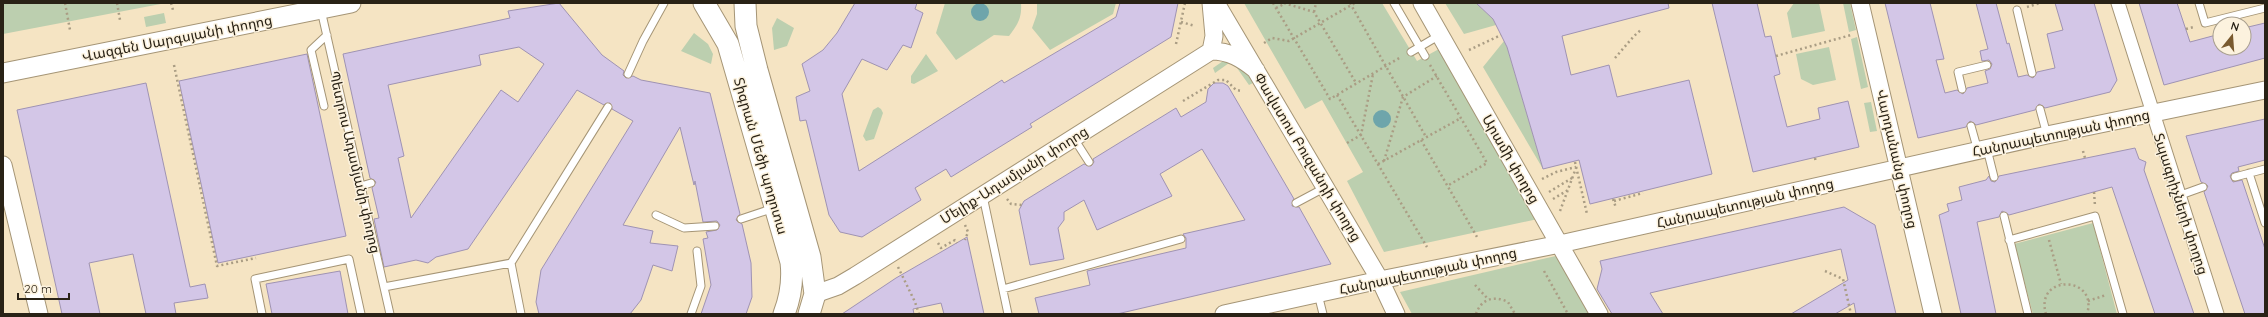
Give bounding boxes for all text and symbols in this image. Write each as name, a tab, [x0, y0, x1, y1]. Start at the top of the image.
street label: Վազգեն Սարգսյանի փողոց	[80, 11, 274, 65]
north arrow	[2212, 16, 2252, 56]
text: N	[2229, 19, 2241, 34]
street label: Պետրոս Ադամյանի փողոց	[325, 69, 385, 255]
street label: Փավստոս Բուզանդի փողոց	[1250, 69, 1366, 245]
street label: Տիգրան Մեծի պողոտա	[730, 75, 792, 237]
street label: Վարդանանց փողոց	[1872, 88, 1922, 230]
street label: Հանրապետության փողոց	[1971, 105, 2151, 161]
street label: Արամի փողոց	[1478, 111, 1544, 207]
street label: Մելիք-Ադամյանի փողոց	[937, 122, 1091, 228]
street label: Տպագրիչների փողոց	[2150, 131, 2212, 277]
street label: Հանրապետության փողոց	[1655, 174, 1835, 232]
street label: Հանրապետության փողոց	[1338, 243, 1518, 299]
scale bar	[18, 275, 69, 301]
text: 20 m	[24, 281, 52, 296]

